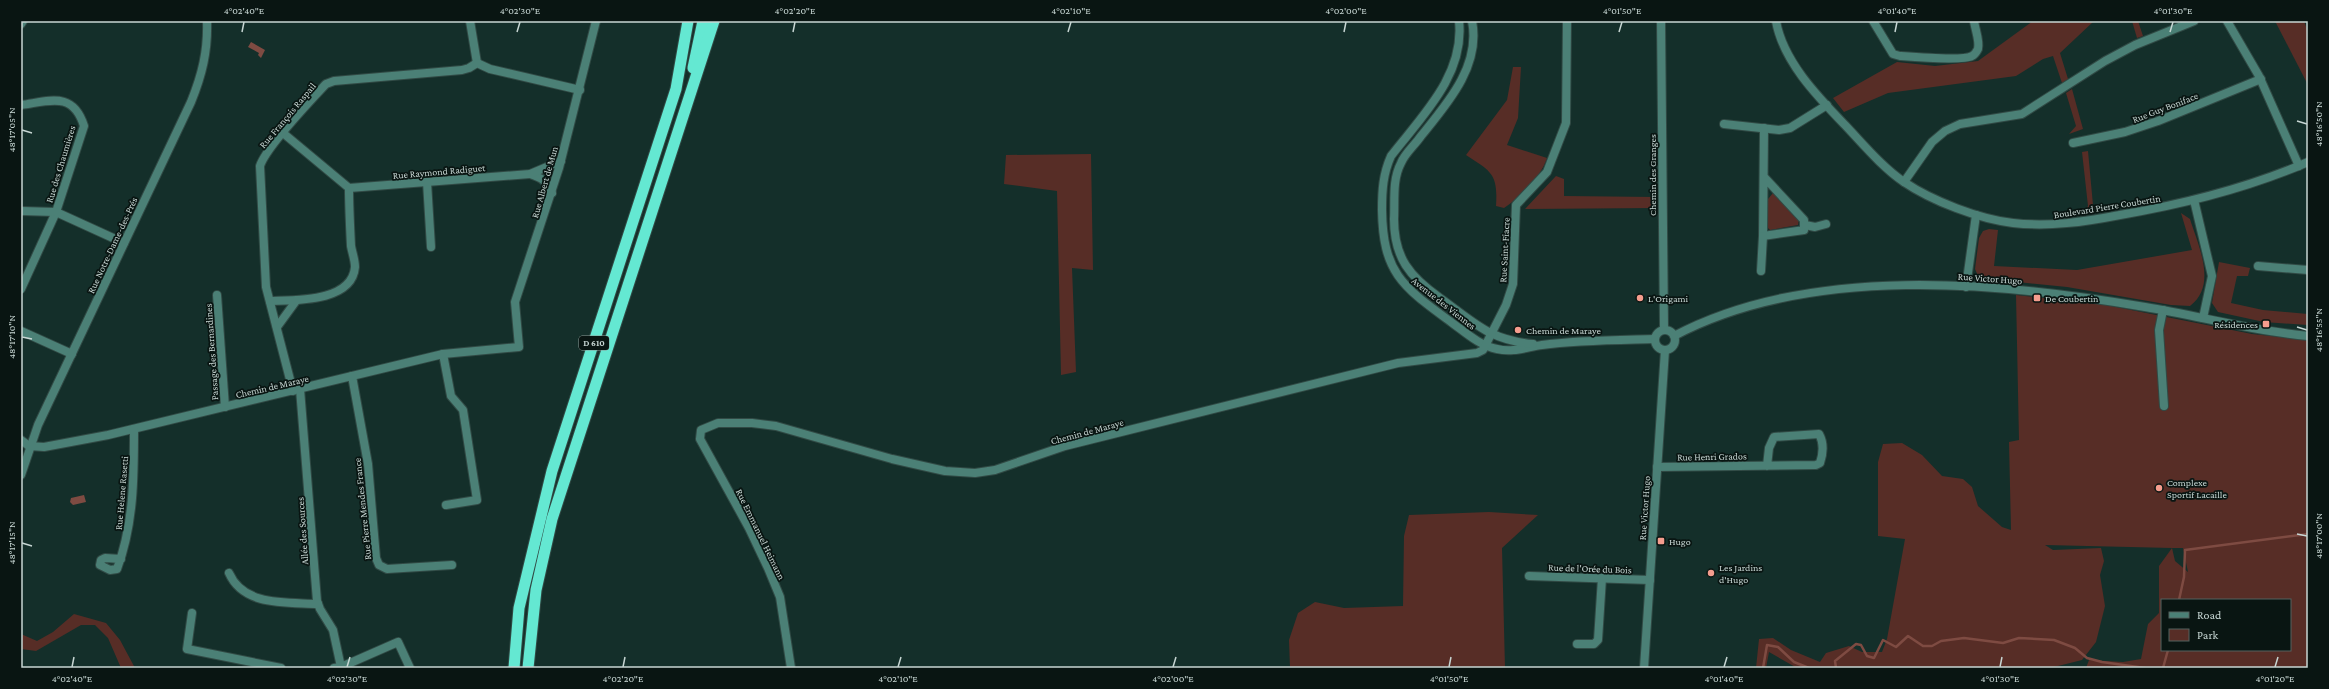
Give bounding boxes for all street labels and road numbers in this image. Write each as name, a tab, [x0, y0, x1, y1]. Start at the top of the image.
street label: Rue François Raspail	[257, 80, 318, 150]
street label: Rue Guy Boniface	[2131, 90, 2200, 125]
street label: Rue des Chaumières	[43, 124, 78, 204]
street label: Chemin des Granges	[1647, 134, 1658, 216]
street label: Rue Albert de Mun	[529, 144, 560, 219]
street label: Rue Raymond Radiguet	[392, 162, 487, 181]
street label: Boulevard Pierre Coubertin	[2053, 193, 2162, 220]
street label: Rue Notre-Dame-des-Prés	[85, 195, 140, 295]
street label: Rue Saint-Fiacre	[1497, 217, 1512, 283]
street label: Rue Victor Hugo	[1957, 271, 2023, 286]
street label: Avenue des Viennes	[1409, 275, 1478, 332]
street label: Passage des Bernardines	[203, 303, 220, 401]
road number: D 610	[579, 336, 609, 350]
street label: Chemin de Maraye	[234, 373, 310, 400]
street label: Chemin de Maraye	[1050, 416, 1125, 446]
street label: Rue Henri Grados	[1677, 450, 1747, 463]
street label: Rue Helene Rasetti	[113, 455, 130, 531]
street label: Rue Pierre Mendes France	[352, 457, 373, 560]
street label: Rue Victor Hugo	[1637, 475, 1652, 541]
street label: Rue Emmanuel Heimann	[734, 487, 788, 582]
street label: Allée des Sources	[295, 497, 310, 565]
street label: Rue de l'Orée du Bois	[1548, 562, 1632, 575]

